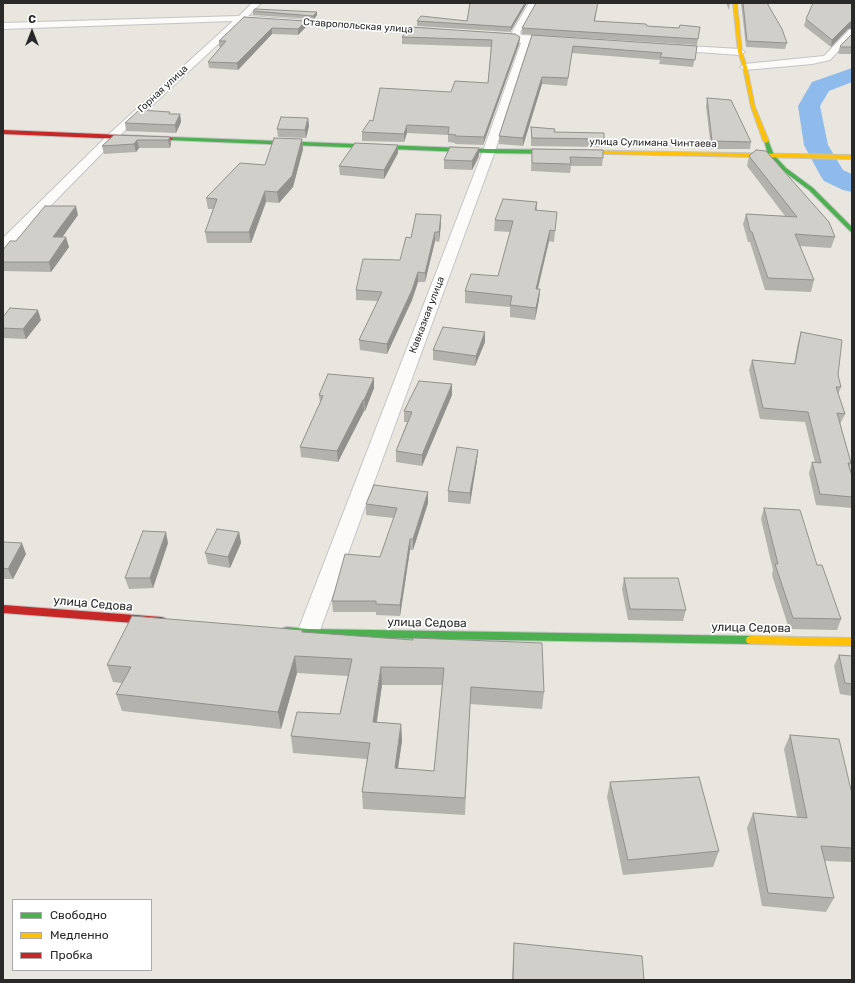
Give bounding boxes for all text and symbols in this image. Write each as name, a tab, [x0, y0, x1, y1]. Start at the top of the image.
north arrow	[12, 12, 52, 52]
text: С	[28, 13, 36, 26]
street label: Ставропольская улица	[303, 16, 413, 36]
street label: Горная улица	[136, 63, 190, 115]
street label: улица Сулимана Чинтаева	[589, 136, 717, 150]
street label: Кавказкая улица	[407, 275, 447, 355]
street label: улица Седова	[53, 593, 133, 615]
street label: улица Седова	[387, 615, 467, 631]
street label: улица Седова	[711, 620, 791, 636]
legend	[12, 899, 152, 971]
text: Свободно	[50, 908, 107, 922]
text: Медленно	[50, 928, 109, 942]
text: Пробка	[50, 948, 93, 962]

